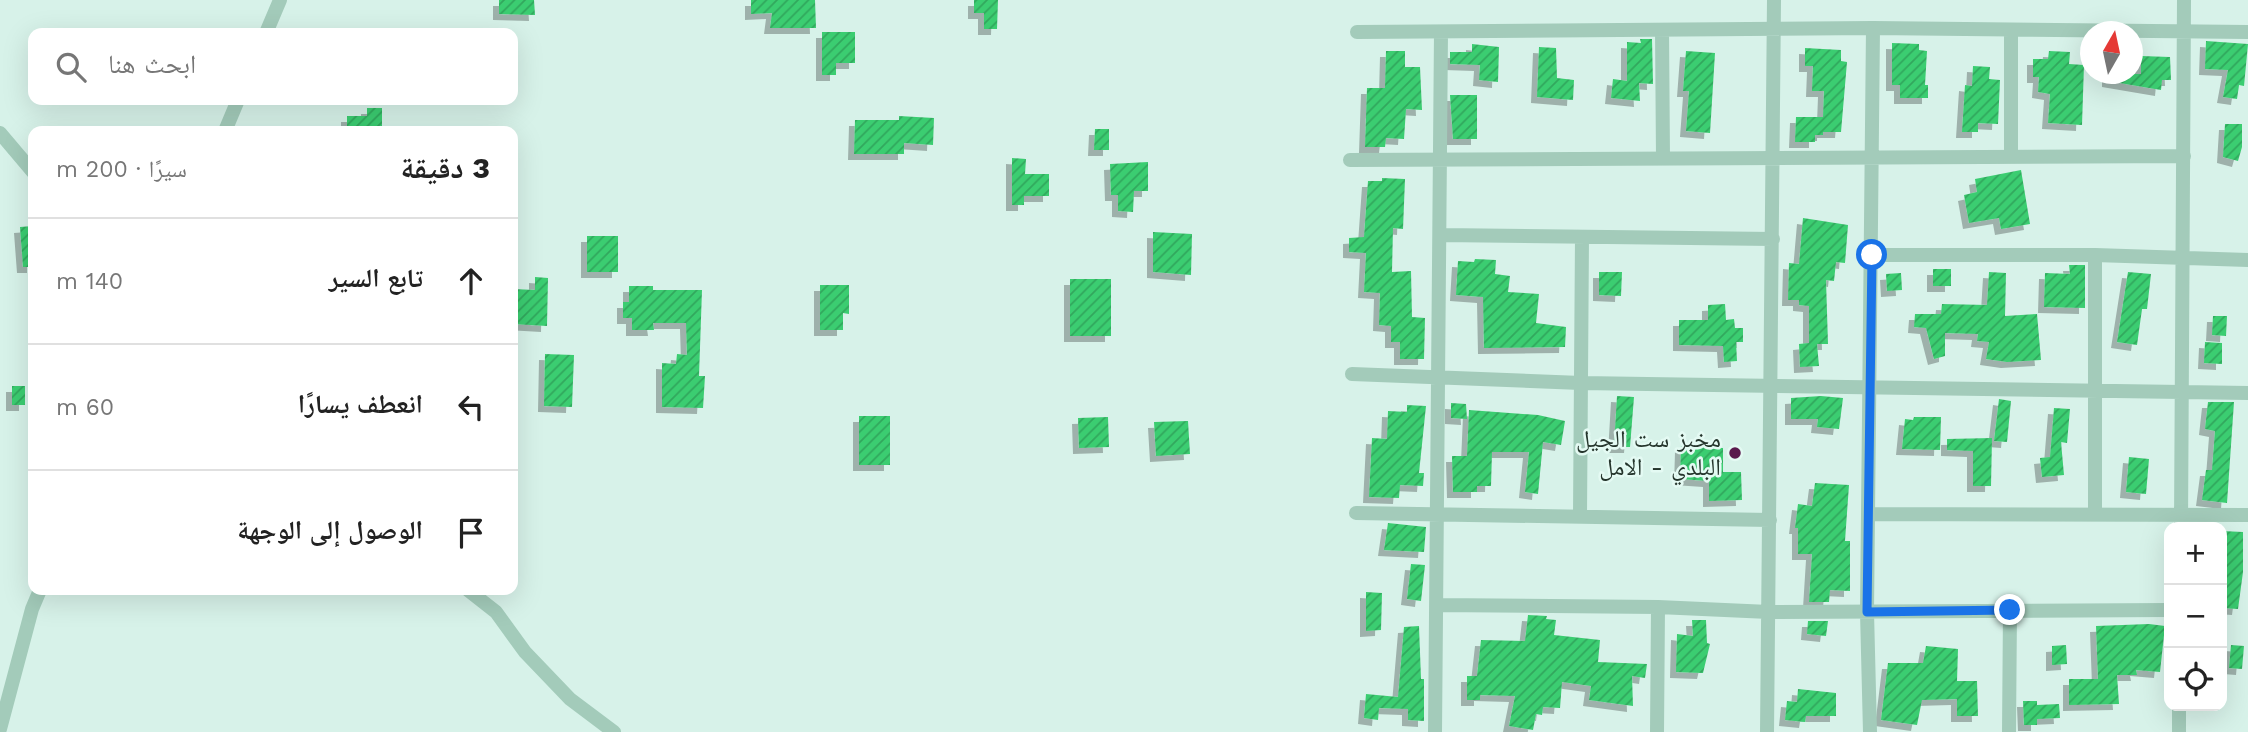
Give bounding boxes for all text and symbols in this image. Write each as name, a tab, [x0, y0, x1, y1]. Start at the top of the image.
north arrow	[2080, 21, 2143, 84]
search box	[28, 28, 518, 105]
icon: search	[52, 48, 90, 86]
text: ابحث هنا	[108, 49, 196, 79]
text: 3 دقيقة	[401, 150, 490, 185]
text: سيرًا · 200 m	[56, 156, 187, 183]
route start	[1856, 239, 1887, 270]
icon: ahead	[452, 262, 490, 300]
text: تابع السير	[329, 263, 423, 293]
text: 140 m	[56, 268, 123, 295]
icon: left	[452, 388, 490, 426]
text: انعطف يسارًا	[298, 389, 423, 419]
text: 60 m	[56, 394, 114, 421]
place label: مخبز ست الجيل البلدي - الامل	[1576, 425, 1721, 486]
marker: مخبز ست الجيل البلدي - الامل	[1727, 445, 1743, 461]
icon: arrive	[452, 514, 490, 552]
text: الوصول إلى الوجهة	[237, 515, 423, 545]
map controls	[2164, 522, 2227, 711]
button: +	[2164, 522, 2227, 585]
button: −	[2164, 585, 2227, 648]
route end	[1994, 594, 2025, 625]
button: locate	[2164, 648, 2227, 711]

